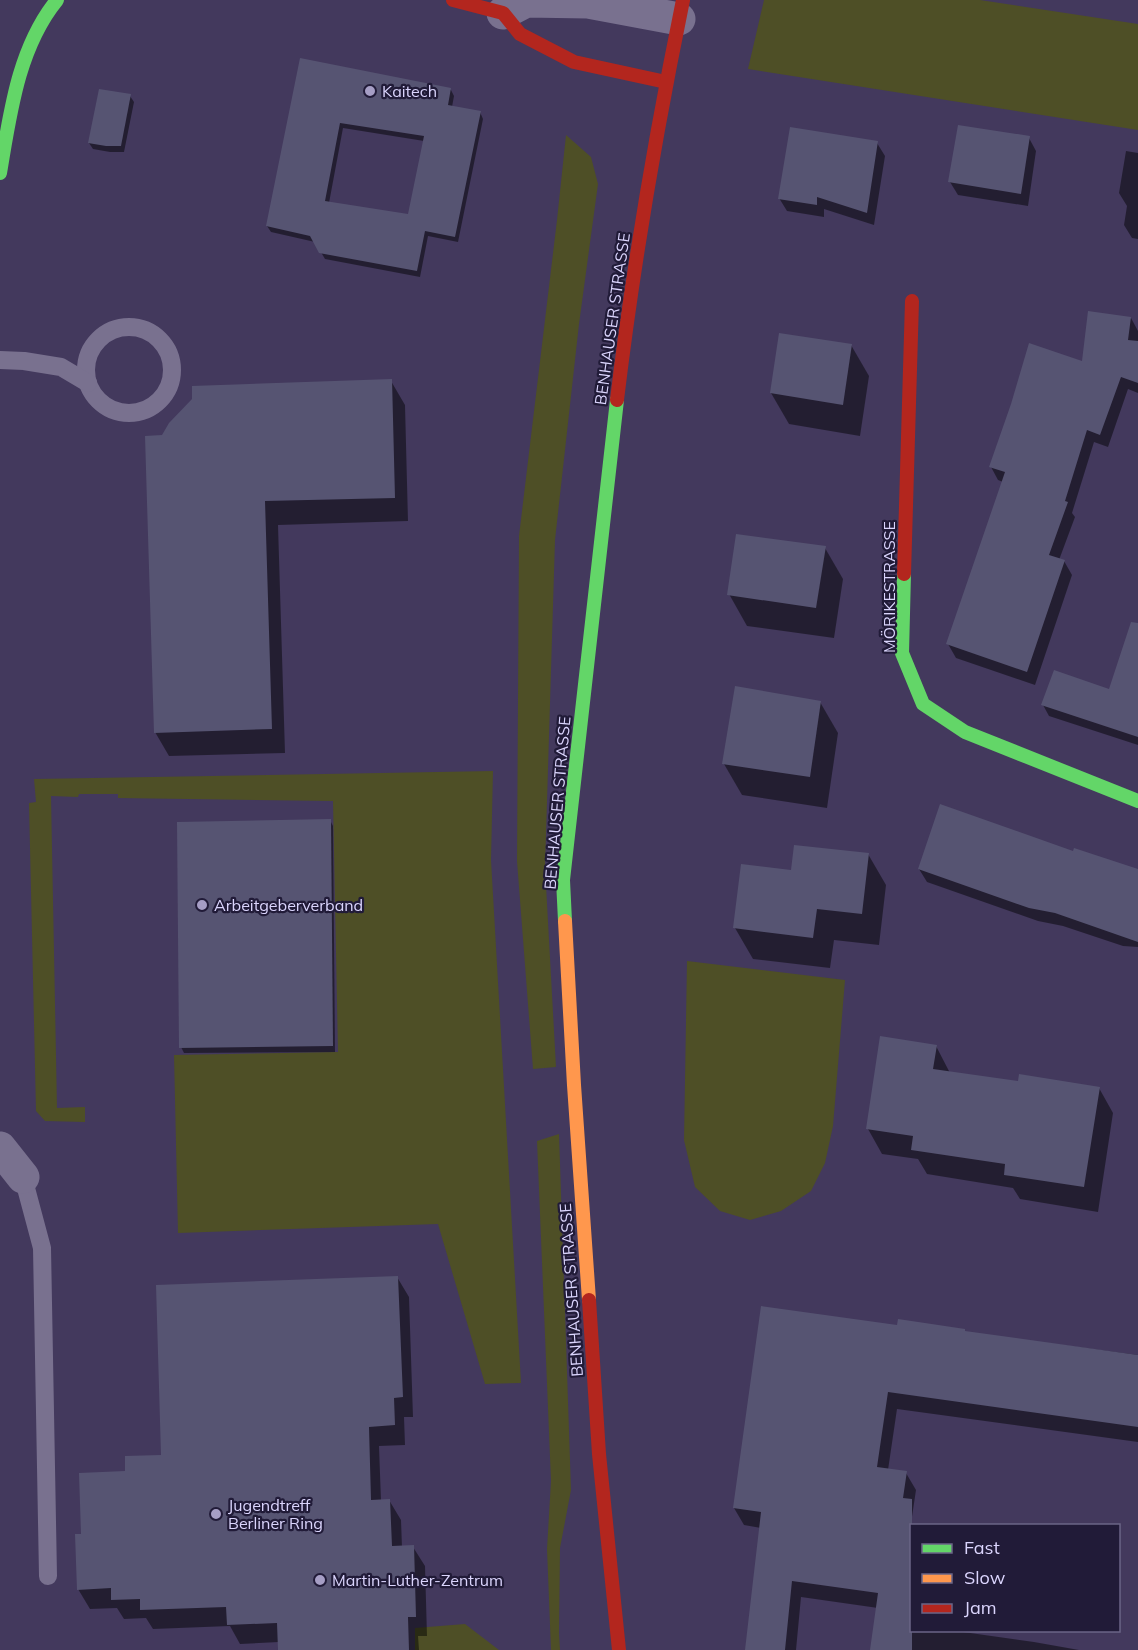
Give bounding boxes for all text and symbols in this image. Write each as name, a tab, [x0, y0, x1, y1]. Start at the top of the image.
place label: Kaitech	[382, 81, 437, 101]
marker: Kaitech	[363, 84, 377, 98]
street label: BENHAUSER STRASSE	[590, 232, 634, 406]
street label: MÖRIKESTRASSE	[879, 521, 899, 653]
street label: BENHAUSER STRASSE	[539, 716, 575, 890]
place label: Arbeitgeberverband	[214, 895, 363, 915]
marker: Arbeitgeberverband	[195, 898, 209, 912]
street label: BENHAUSER STRASSE	[555, 1203, 587, 1377]
place label: Jugendtreff Berliner Ring	[228, 1495, 323, 1533]
marker: Jugendtreff Berliner Ring	[209, 1507, 223, 1521]
legend	[910, 1524, 1120, 1632]
text: Fast	[964, 1536, 1000, 1559]
text: Slow	[964, 1566, 1006, 1589]
place label: Martin-Luther-Zentrum	[332, 1570, 503, 1590]
marker: Martin-Luther-Zentrum	[313, 1573, 327, 1587]
text: Jam	[964, 1596, 997, 1619]

